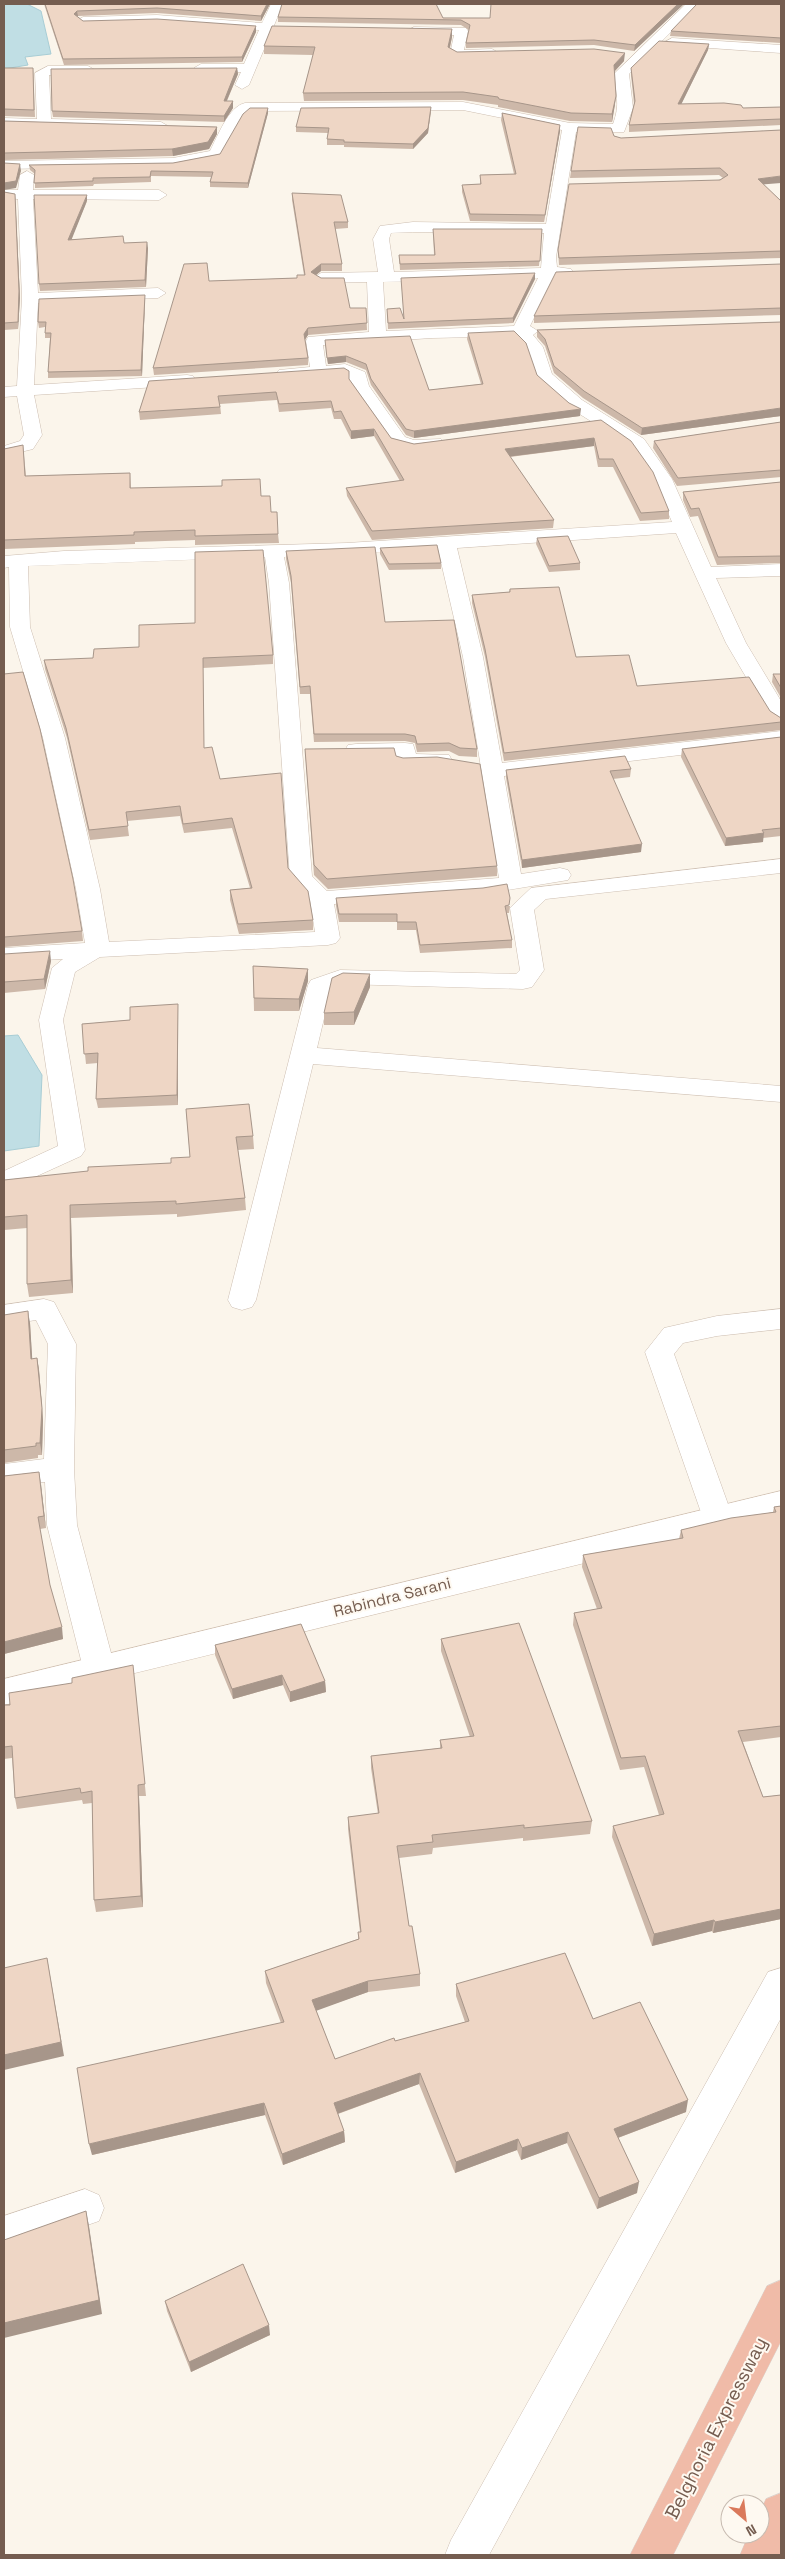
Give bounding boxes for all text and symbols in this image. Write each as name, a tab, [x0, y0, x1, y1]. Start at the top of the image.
street label: Rabindra Sarani	[331, 1572, 453, 1622]
street label: Belghoria Expressway	[659, 2333, 773, 2523]
north arrow	[720, 2494, 770, 2544]
text: N	[743, 2520, 759, 2541]

